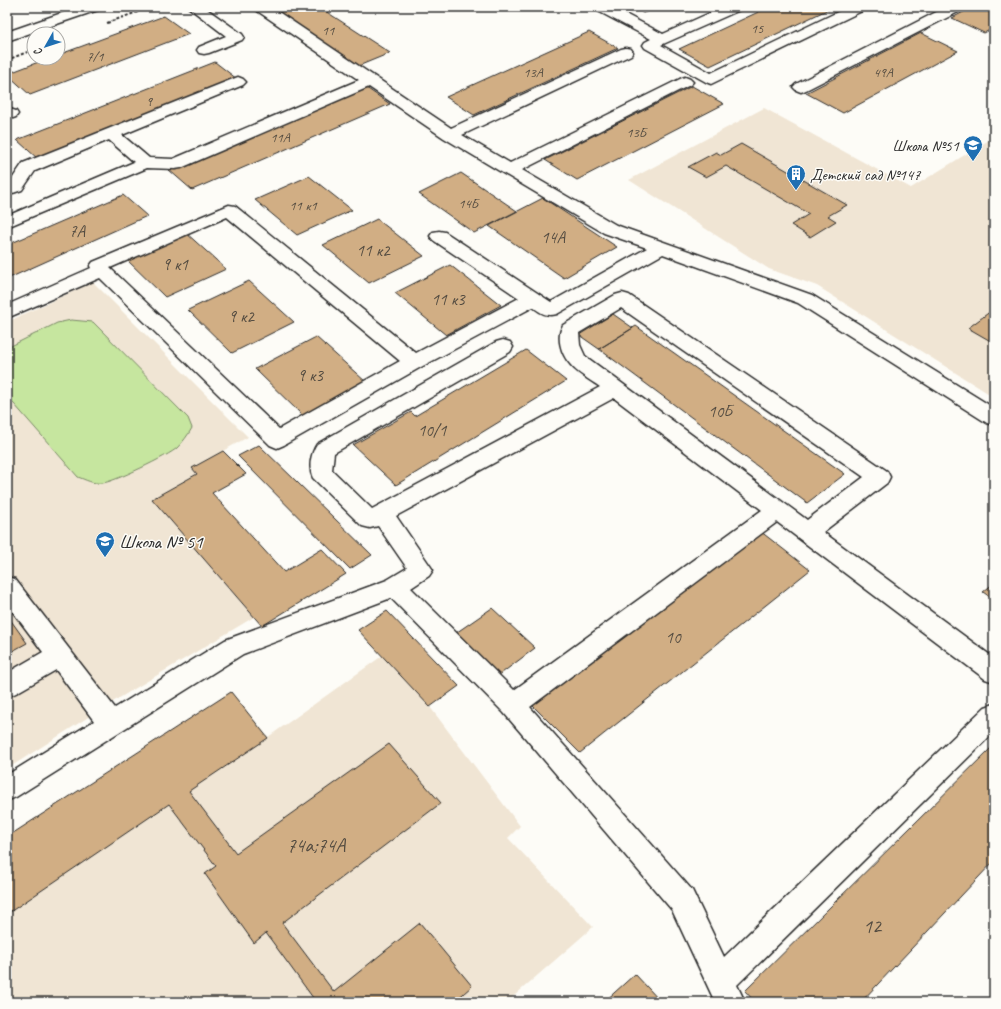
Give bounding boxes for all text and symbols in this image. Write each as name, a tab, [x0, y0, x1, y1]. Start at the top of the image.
house number: 15	[751, 20, 764, 37]
house number: 11	[322, 22, 335, 39]
north arrow	[26, 26, 66, 66]
text: С	[30, 45, 45, 59]
house number: 7/1	[86, 48, 104, 65]
house number: 13А	[523, 64, 544, 81]
house number: 49А	[873, 64, 894, 81]
house number: 9	[146, 93, 154, 110]
house number: 13Б	[626, 124, 649, 141]
house number: 11А	[270, 129, 291, 146]
school or university icon: Школа №51	[962, 134, 984, 162]
place label: Школа №51	[892, 136, 960, 156]
building icon: Детский сад №147	[785, 163, 807, 191]
place label: Детский сад №147	[810, 165, 921, 185]
house number: 14Б	[458, 195, 481, 212]
house number: 11 к1	[289, 197, 317, 214]
house number: 7А	[69, 221, 87, 242]
house number: 14А	[541, 227, 566, 248]
house number: 11 к2	[356, 240, 391, 261]
house number: 9 к1	[162, 254, 189, 275]
house number: 11 к3	[431, 289, 466, 310]
house number: 9 к2	[228, 306, 255, 327]
house number: 9 к3	[297, 365, 324, 386]
house number: 10Б	[708, 401, 735, 422]
house number: 10/1	[418, 420, 448, 441]
school or university icon: Школа № 51	[94, 530, 116, 558]
place label: Школа № 51	[119, 530, 204, 554]
house number: 10	[665, 627, 682, 648]
house number: 74а;74А	[287, 833, 346, 858]
house number: 12	[863, 914, 883, 939]

